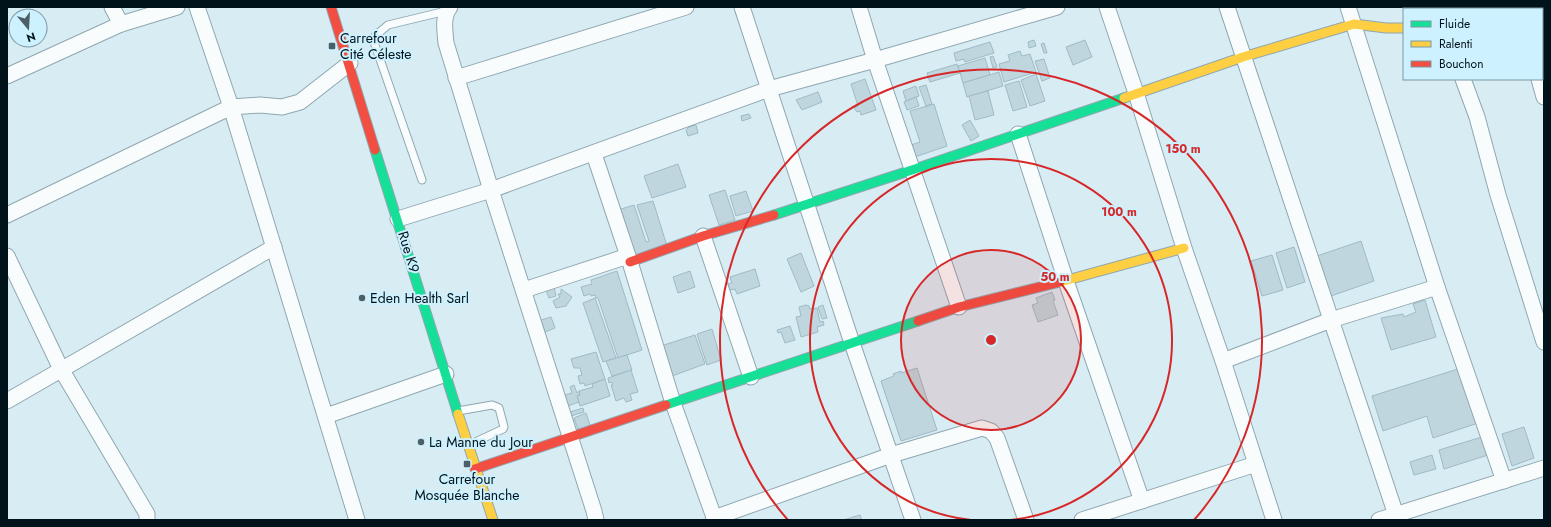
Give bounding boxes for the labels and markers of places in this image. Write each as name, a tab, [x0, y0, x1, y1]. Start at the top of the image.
place label: Carrefour Cité Céleste	[340, 28, 411, 64]
marker: Carrefour Cité Céleste	[327, 41, 337, 51]
place label: Eden Health Sarl	[370, 288, 469, 308]
marker: Eden Health Sarl	[357, 293, 367, 303]
centre of rings	[984, 333, 998, 347]
place label: La Manne du Jour	[429, 432, 533, 452]
marker: La Manne du Jour	[416, 437, 426, 447]
marker: Carrefour Mosquée Blanche	[462, 459, 472, 469]
place label: Carrefour Mosquée Blanche	[415, 469, 519, 505]

